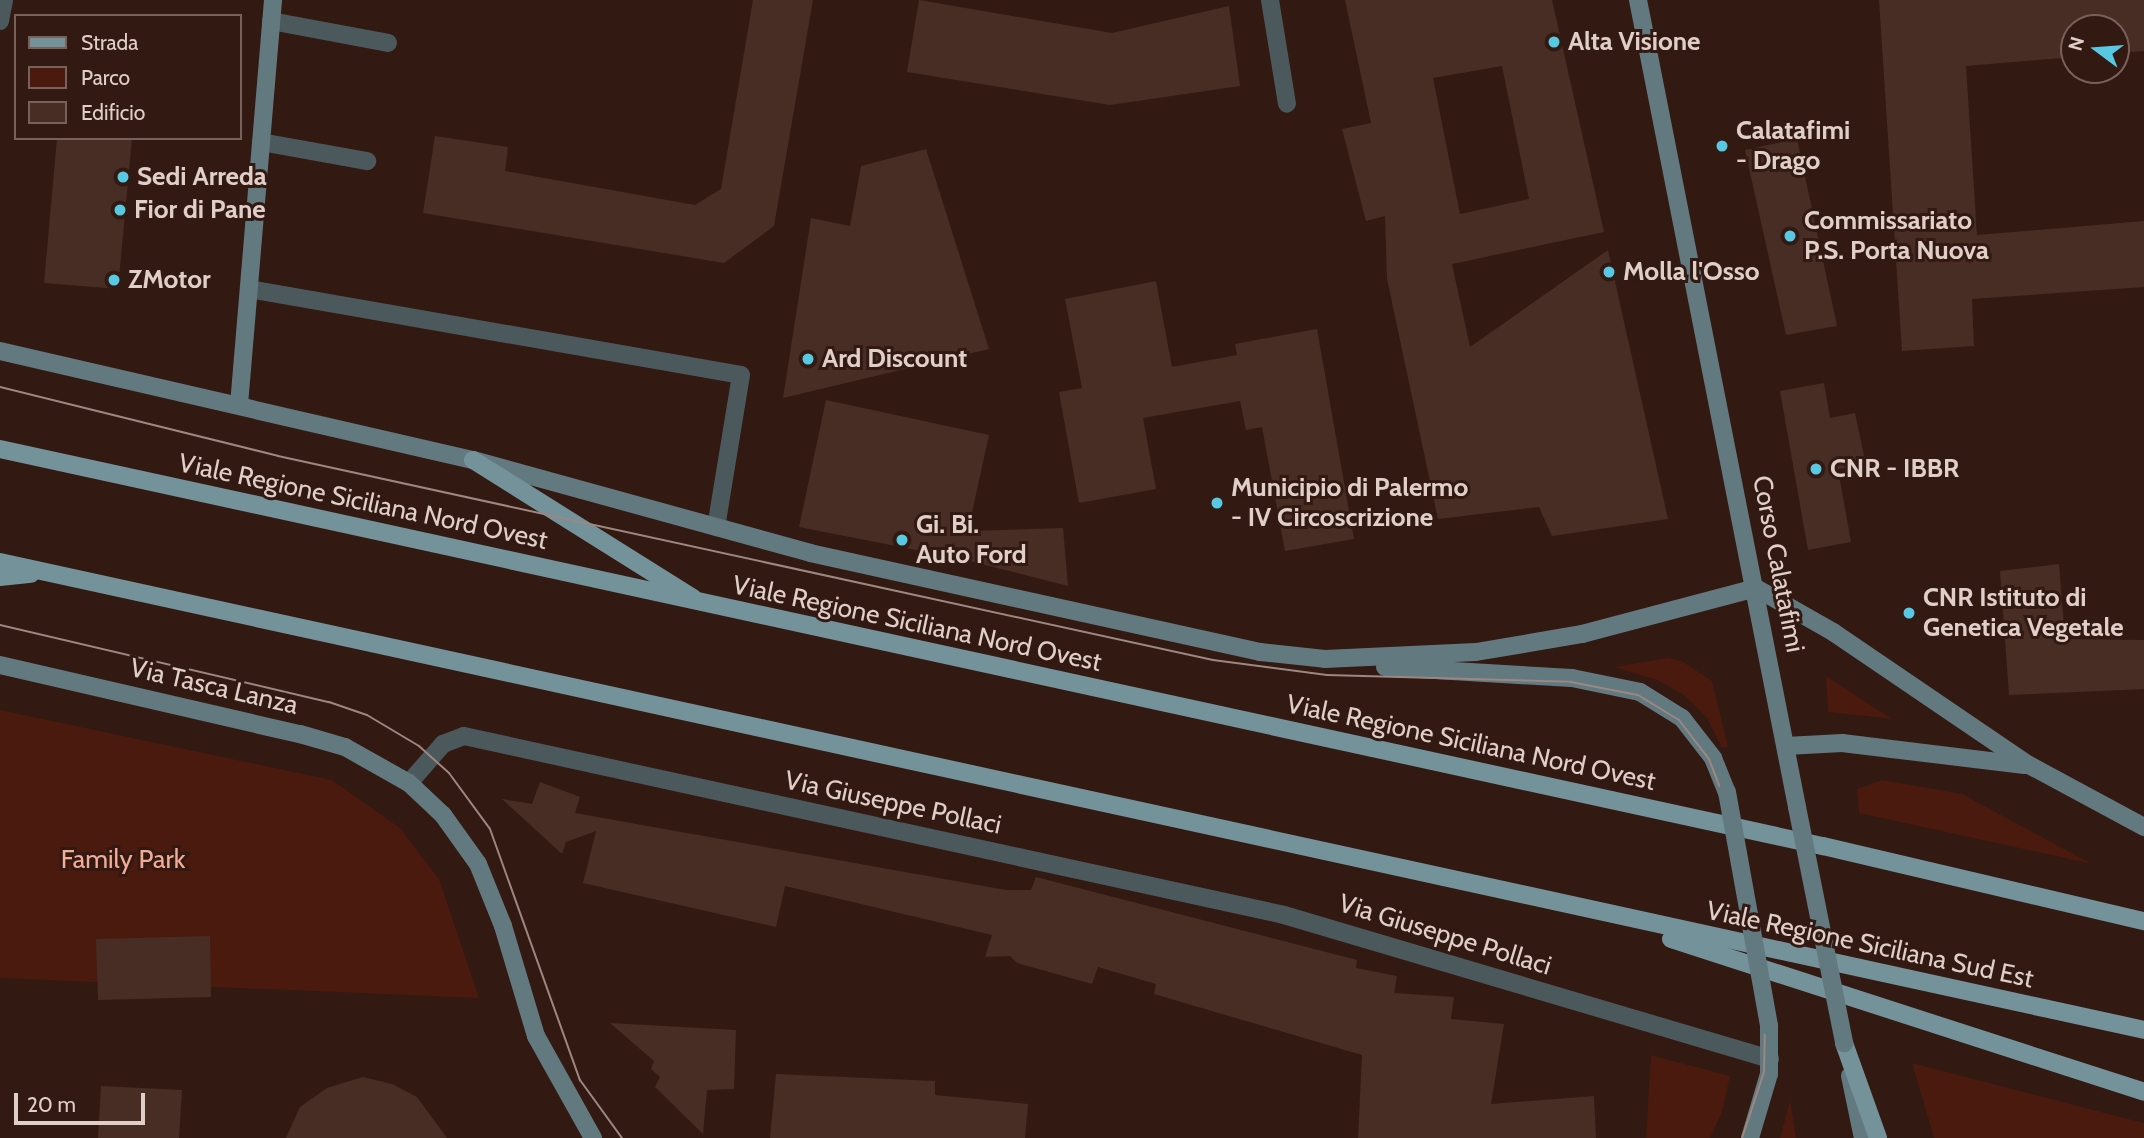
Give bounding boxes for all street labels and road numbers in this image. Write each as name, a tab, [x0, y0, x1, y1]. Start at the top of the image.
street label: Viale Regione Siciliana Nord Ovest	[176, 448, 550, 556]
street label: Corso Calatafimi	[1746, 473, 1810, 655]
street label: Viale Regione Siciliana Nord Ovest	[730, 570, 1104, 678]
street label: Via Tasca Lanza	[127, 653, 301, 721]
street label: Viale Regione Siciliana Nord Ovest	[1284, 689, 1658, 797]
street label: Via Giuseppe Pollaci	[782, 765, 1004, 841]
street label: Via Giuseppe Pollaci	[1335, 888, 1555, 982]
street label: Viale Regione Siciliana Sud Est	[1704, 895, 2036, 995]

